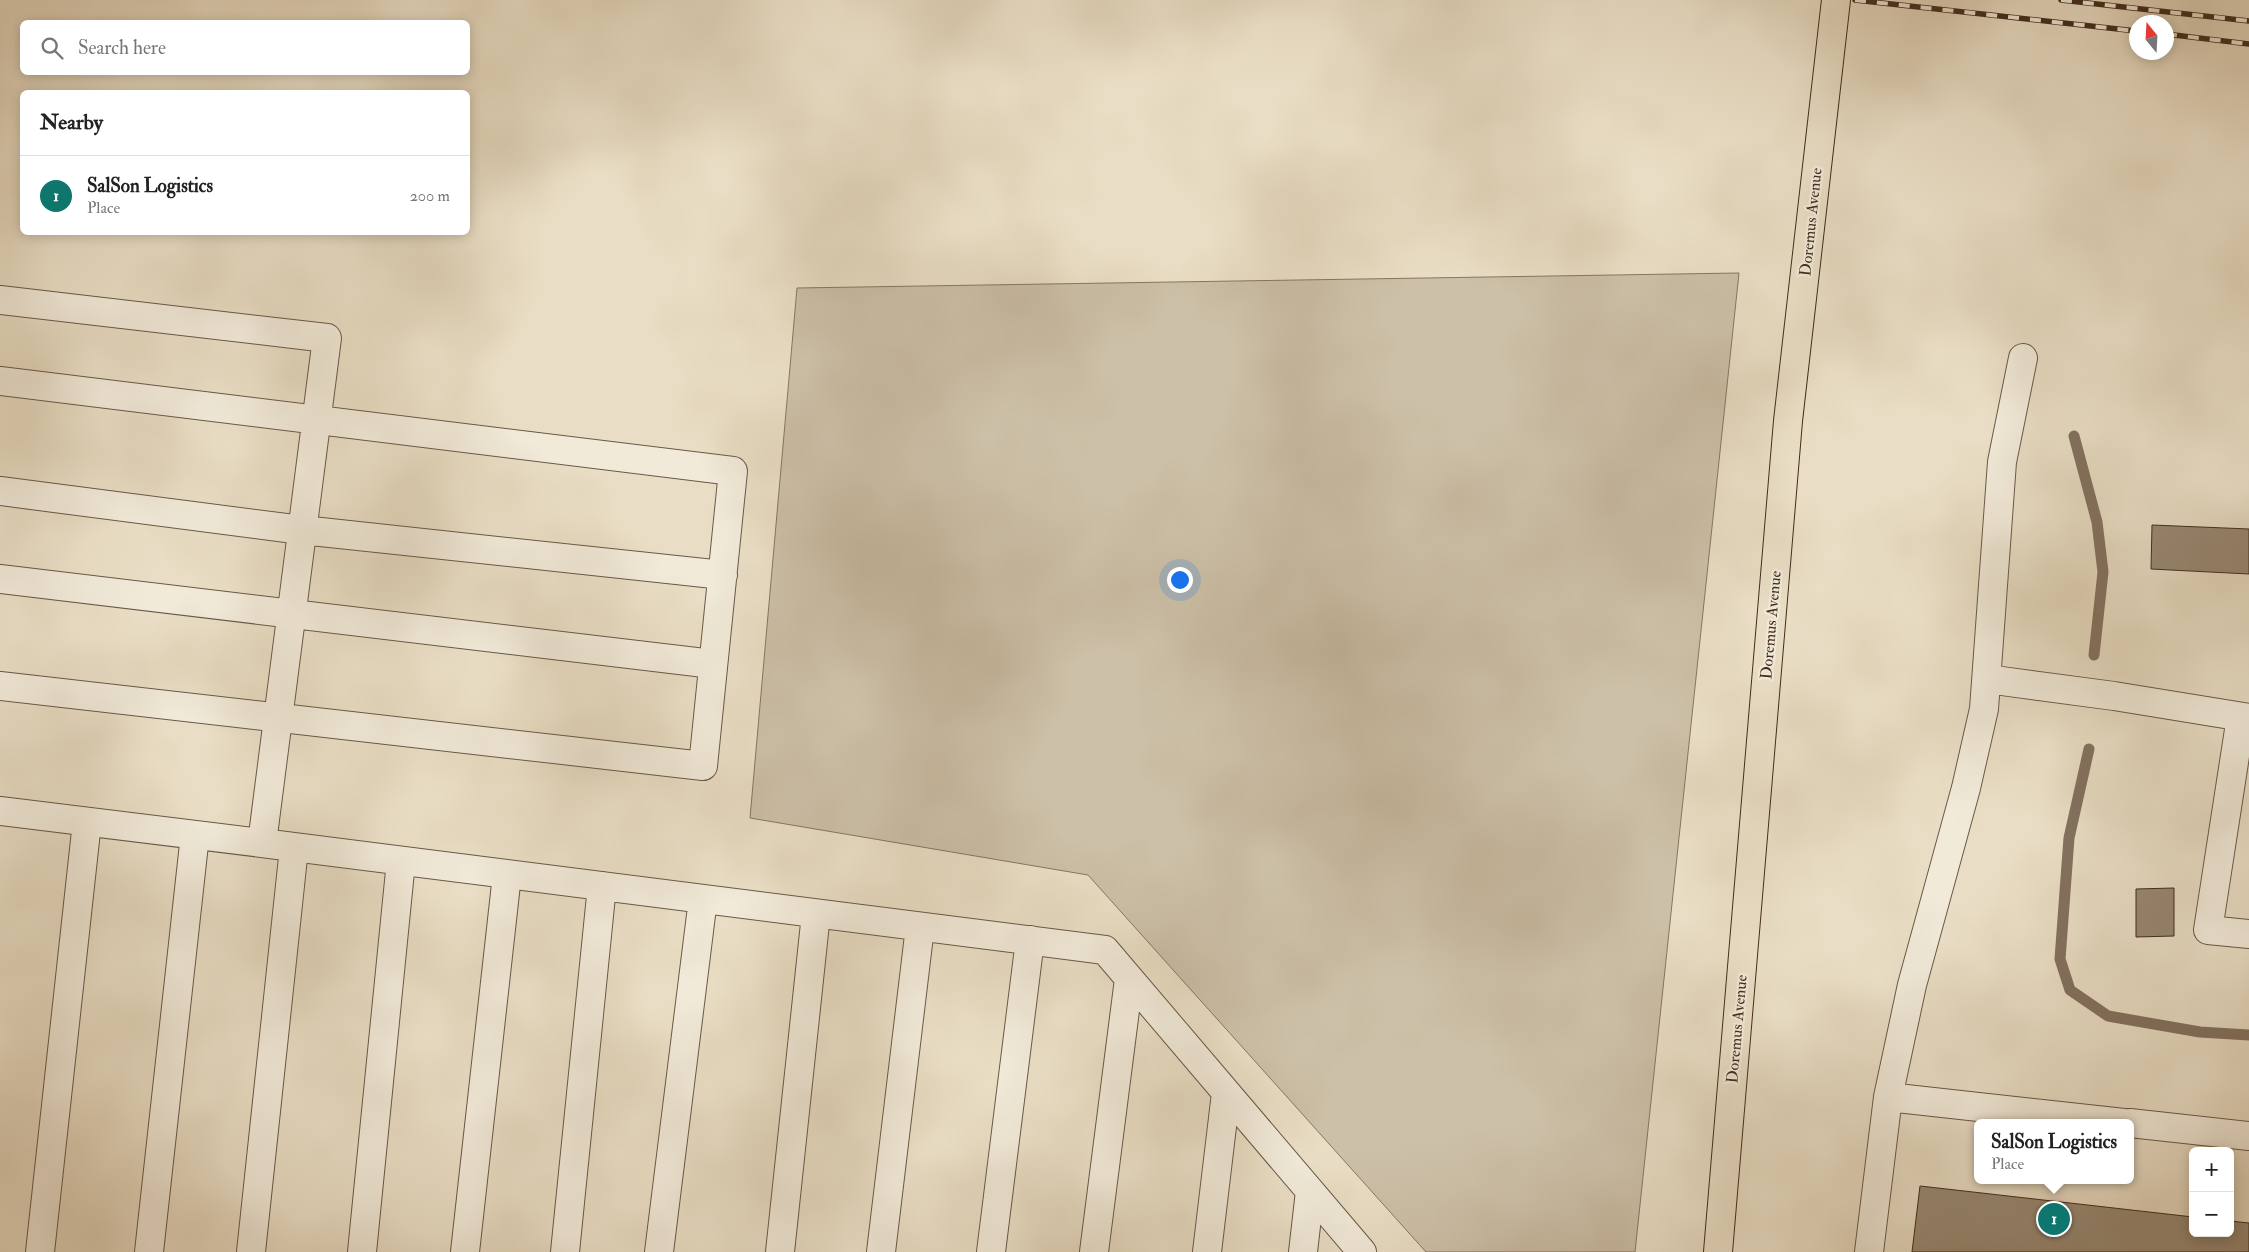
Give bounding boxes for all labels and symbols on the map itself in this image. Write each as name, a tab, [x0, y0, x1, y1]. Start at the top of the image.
north arrow	[2129, 15, 2174, 60]
street label: Doremus Avenue	[1795, 166, 1827, 277]
your location	[1167, 567, 1193, 593]
street label: Doremus Avenue	[1756, 569, 1786, 680]
street label: Doremus Avenue	[1722, 973, 1752, 1084]
pin: 1	[2038, 1200, 2070, 1238]

